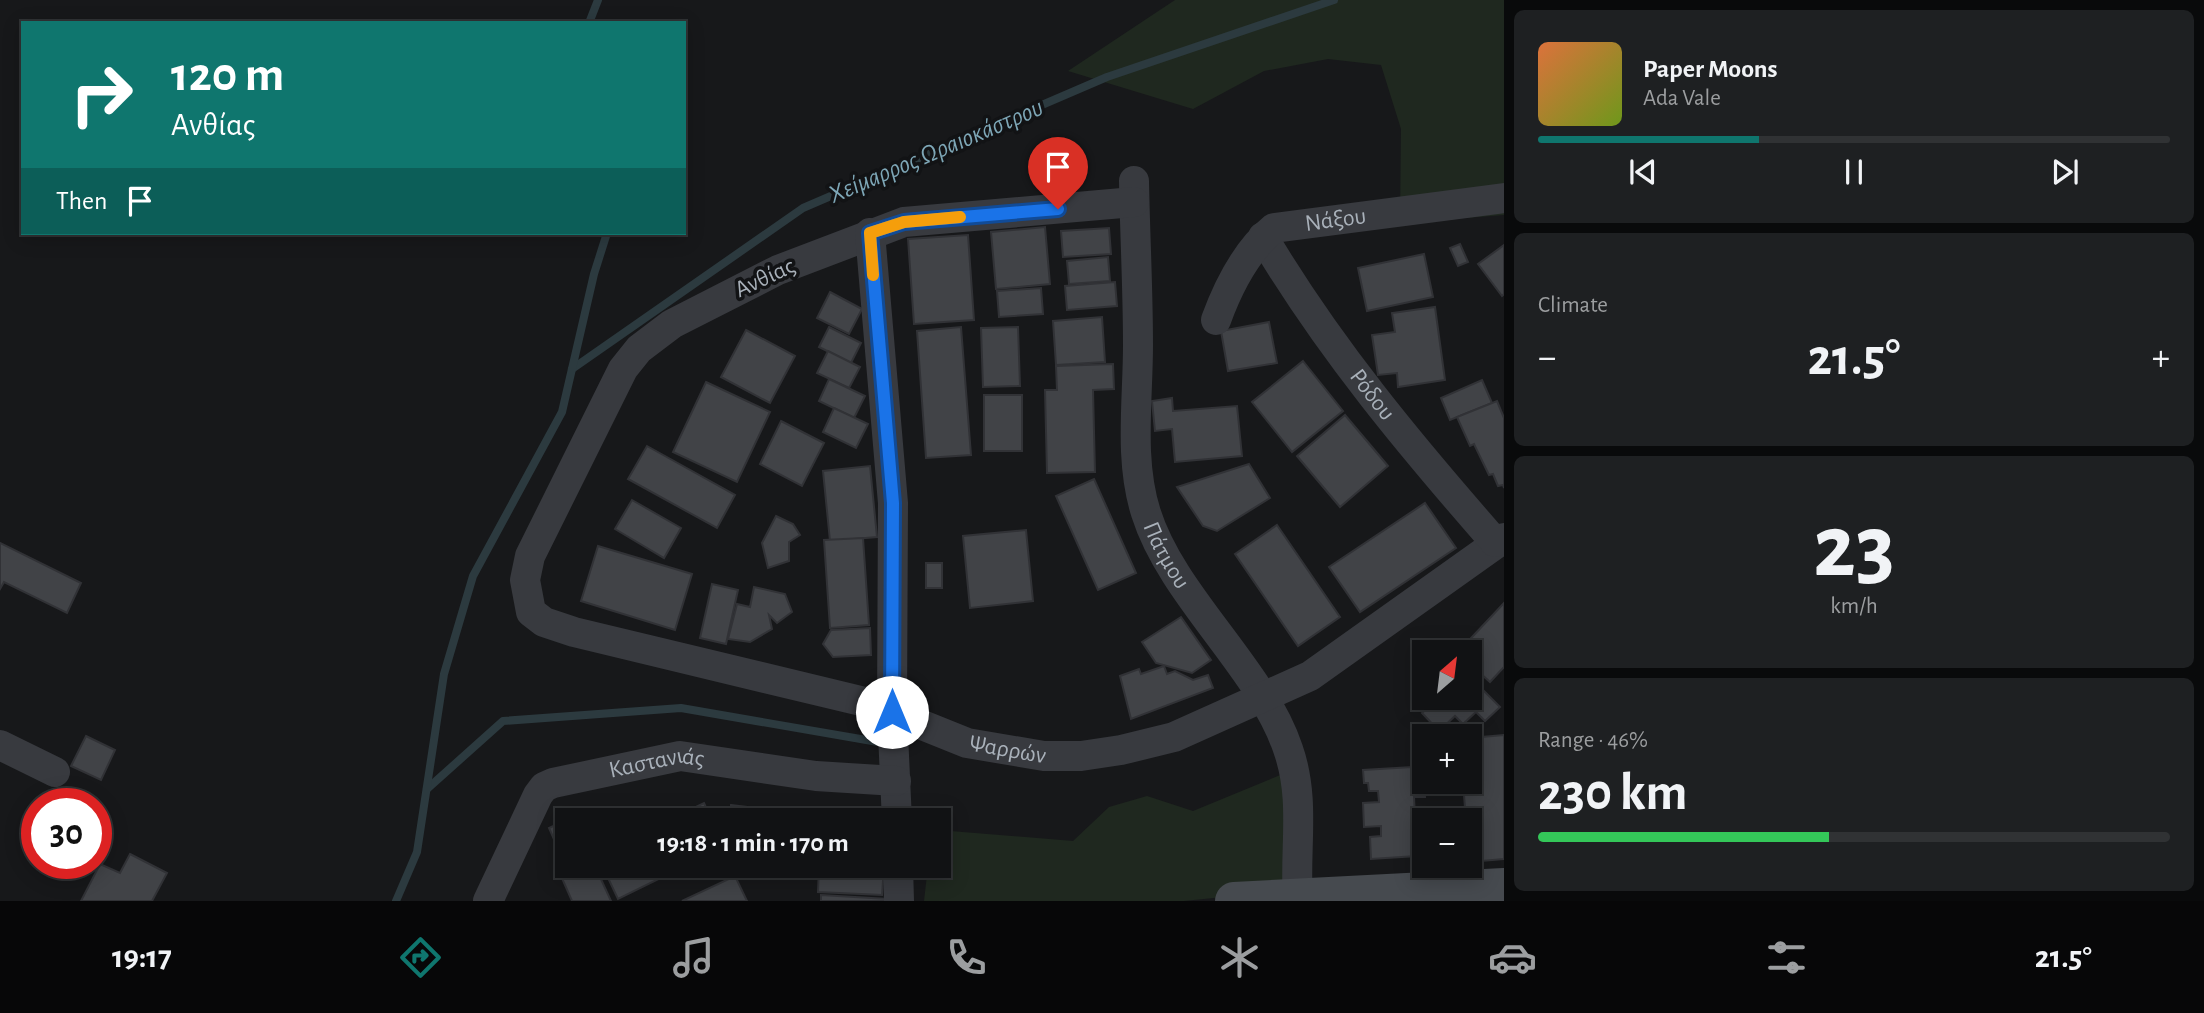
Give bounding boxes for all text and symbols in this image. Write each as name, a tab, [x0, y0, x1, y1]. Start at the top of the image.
icon: right	[56, 49, 147, 140]
text: 120 m	[171, 51, 284, 100]
text: Paper Moons	[1643, 56, 1778, 82]
text: Ada Vale	[1643, 87, 1721, 110]
water label: Χείμαρρος Ωραιοκάστρου	[824, 94, 1047, 208]
text: Ανθίας	[171, 109, 255, 141]
pin	[1028, 137, 1088, 209]
icon: arrive	[1039, 148, 1077, 186]
icon: previous	[1624, 153, 1662, 191]
icon: pause	[1835, 153, 1873, 191]
icon: next	[2046, 153, 2084, 191]
icon: arrive	[121, 182, 159, 220]
text: Then	[56, 188, 107, 214]
street label: Νάξου	[1303, 204, 1368, 236]
street label: Ανθίας	[731, 254, 799, 302]
text: Climate	[1538, 294, 1608, 317]
text: 21.5°	[1808, 332, 1900, 384]
text: −	[1538, 339, 1556, 377]
text: +	[2152, 339, 2170, 377]
street label: Ρόδου	[1345, 365, 1399, 425]
text: 23	[1813, 502, 1895, 593]
street label: Πάτμου	[1138, 518, 1194, 593]
text: km/h	[1830, 595, 1878, 618]
north arrow	[1412, 640, 1482, 710]
map controls	[1412, 640, 1482, 878]
position arrow	[855, 675, 929, 749]
button: +	[1412, 724, 1482, 794]
text: Range · 46%	[1538, 729, 1648, 752]
street label: Ψαρρών	[967, 732, 1048, 768]
street label: Καστανιάς	[607, 744, 706, 783]
text: 230 km	[1538, 767, 1688, 819]
speed limit sign: 30	[21, 788, 112, 879]
button: −	[1412, 808, 1482, 878]
text: 19:18 · 1 min · 170 m	[657, 830, 849, 856]
icon: directions	[396, 933, 445, 982]
icon: music	[669, 933, 718, 982]
icon: phone	[942, 933, 991, 982]
icon: climate	[1215, 933, 1264, 982]
icon: car	[1488, 933, 1537, 982]
icon: filters	[1762, 933, 1811, 982]
text: 19:17	[112, 941, 172, 973]
text: 21.5°	[2035, 941, 2092, 973]

